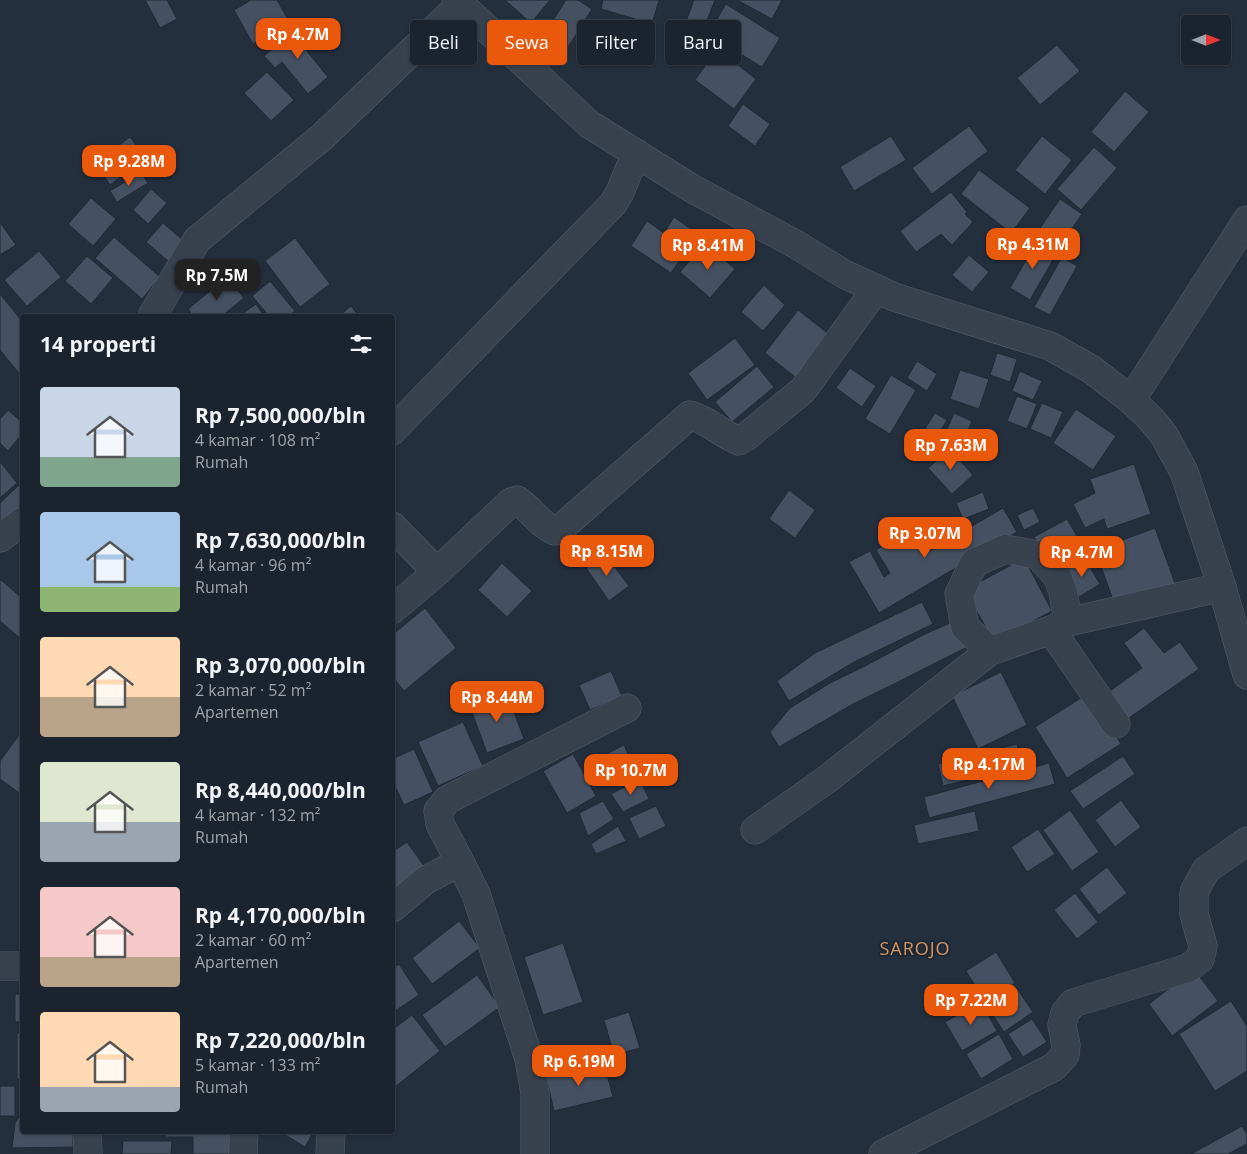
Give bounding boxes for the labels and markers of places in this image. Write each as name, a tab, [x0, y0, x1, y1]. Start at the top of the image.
pin: Rp 4.7M	[252, 18, 344, 60]
pin: Rp 9.28M	[77, 144, 181, 187]
pin: Rp 8.41M	[656, 228, 760, 271]
pin: Rp 4.31M	[981, 228, 1085, 270]
pin: Rp 7.5M	[171, 258, 263, 301]
pin: Rp 7.63M	[899, 428, 1003, 471]
pin: Rp 3.07M	[873, 516, 977, 559]
pin: Rp 8.15M	[555, 534, 659, 577]
pin: Rp 4.7M	[1036, 536, 1128, 578]
pin: Rp 8.44M	[445, 680, 549, 723]
pin: Rp 4.17M	[937, 748, 1041, 790]
pin: Rp 10.7M	[579, 754, 683, 796]
pin: Rp 7.22M	[919, 984, 1023, 1026]
pin: Rp 6.19M	[527, 1044, 631, 1087]

